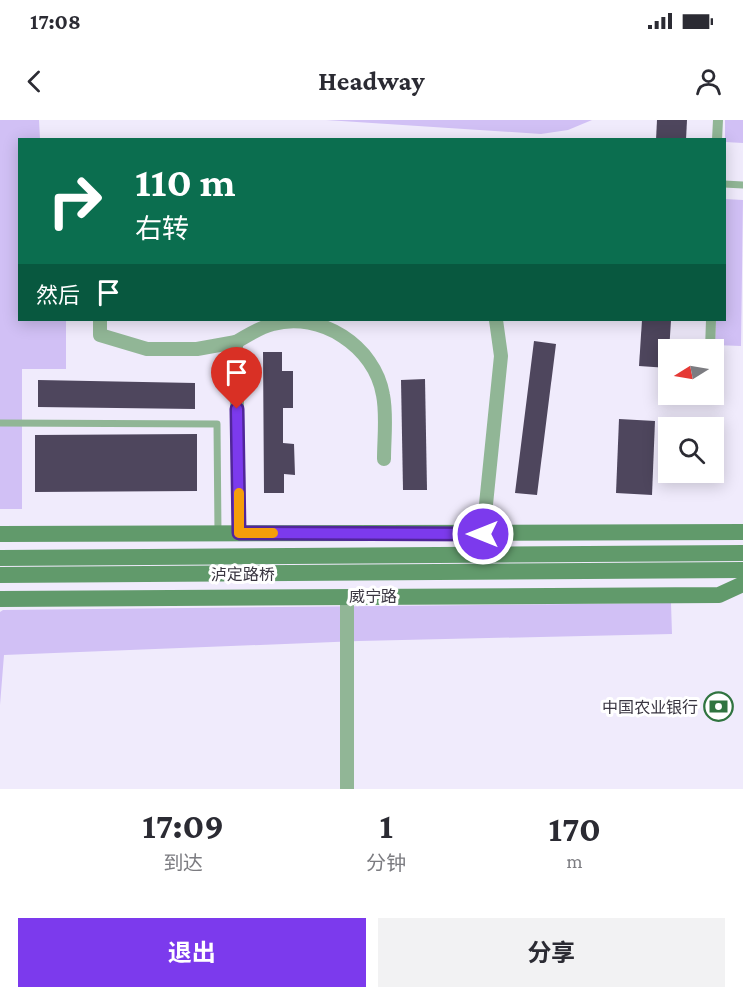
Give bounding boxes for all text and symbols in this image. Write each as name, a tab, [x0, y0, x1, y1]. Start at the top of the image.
text: 17:08	[30, 9, 81, 34]
icon: back	[18, 65, 51, 98]
icon: person	[692, 65, 725, 98]
text: Headway	[318, 66, 425, 96]
text: 110 m	[135, 158, 236, 205]
icon: right	[36, 162, 114, 240]
text: 右转	[135, 214, 189, 244]
icon: arrive	[92, 276, 125, 309]
text: 然后	[36, 283, 80, 308]
north arrow	[658, 339, 724, 405]
map controls	[658, 339, 724, 483]
pin	[211, 347, 262, 409]
icon: arrive	[220, 356, 253, 389]
button: search	[658, 417, 724, 483]
position arrow	[451, 502, 515, 566]
street label: 泸定路桥	[211, 566, 275, 583]
street label: 威宁路	[349, 588, 397, 605]
bank icon: 中国农业银行	[703, 691, 735, 723]
place label: 中国农业银行	[602, 699, 698, 716]
text: 17:09	[142, 806, 224, 846]
text: 1	[380, 806, 393, 846]
text: 170	[549, 809, 601, 849]
text: m	[567, 850, 583, 872]
text: 到达	[163, 852, 203, 874]
text: 分钟	[366, 852, 406, 874]
button: 退出	[18, 918, 366, 987]
button: 分享	[378, 918, 725, 987]

